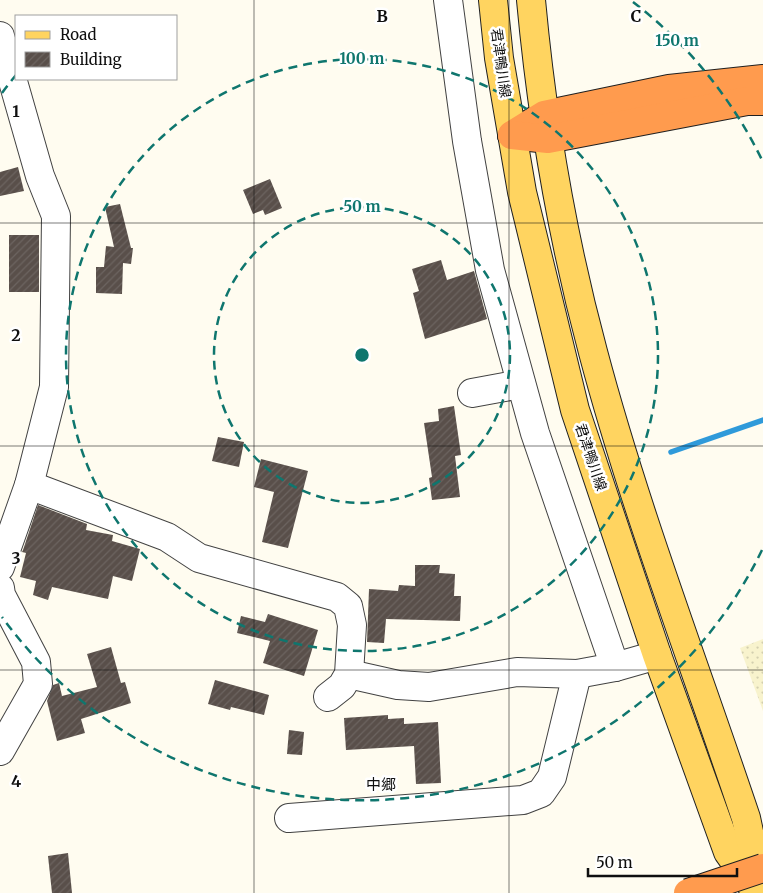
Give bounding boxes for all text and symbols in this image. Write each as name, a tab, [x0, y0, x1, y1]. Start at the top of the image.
text: B	[376, 6, 388, 26]
text: C	[631, 6, 641, 26]
legend	[15, 15, 178, 80]
text: Road	[60, 25, 96, 44]
street label: 君津鴨川線	[487, 27, 515, 99]
text: 150 m	[655, 31, 699, 50]
text: 100 m	[340, 49, 384, 68]
text: Building	[60, 50, 122, 69]
text: 1	[12, 101, 20, 121]
text: 50 m	[343, 197, 381, 216]
text: 2	[11, 325, 21, 345]
centre of rings	[353, 346, 371, 364]
street label: 君津鴨川線	[571, 421, 611, 493]
text: 3	[11, 548, 21, 568]
text: 4	[11, 771, 21, 791]
district label: 中郷	[366, 775, 396, 794]
scale bar	[588, 846, 737, 878]
text: 50 m	[596, 853, 633, 872]

